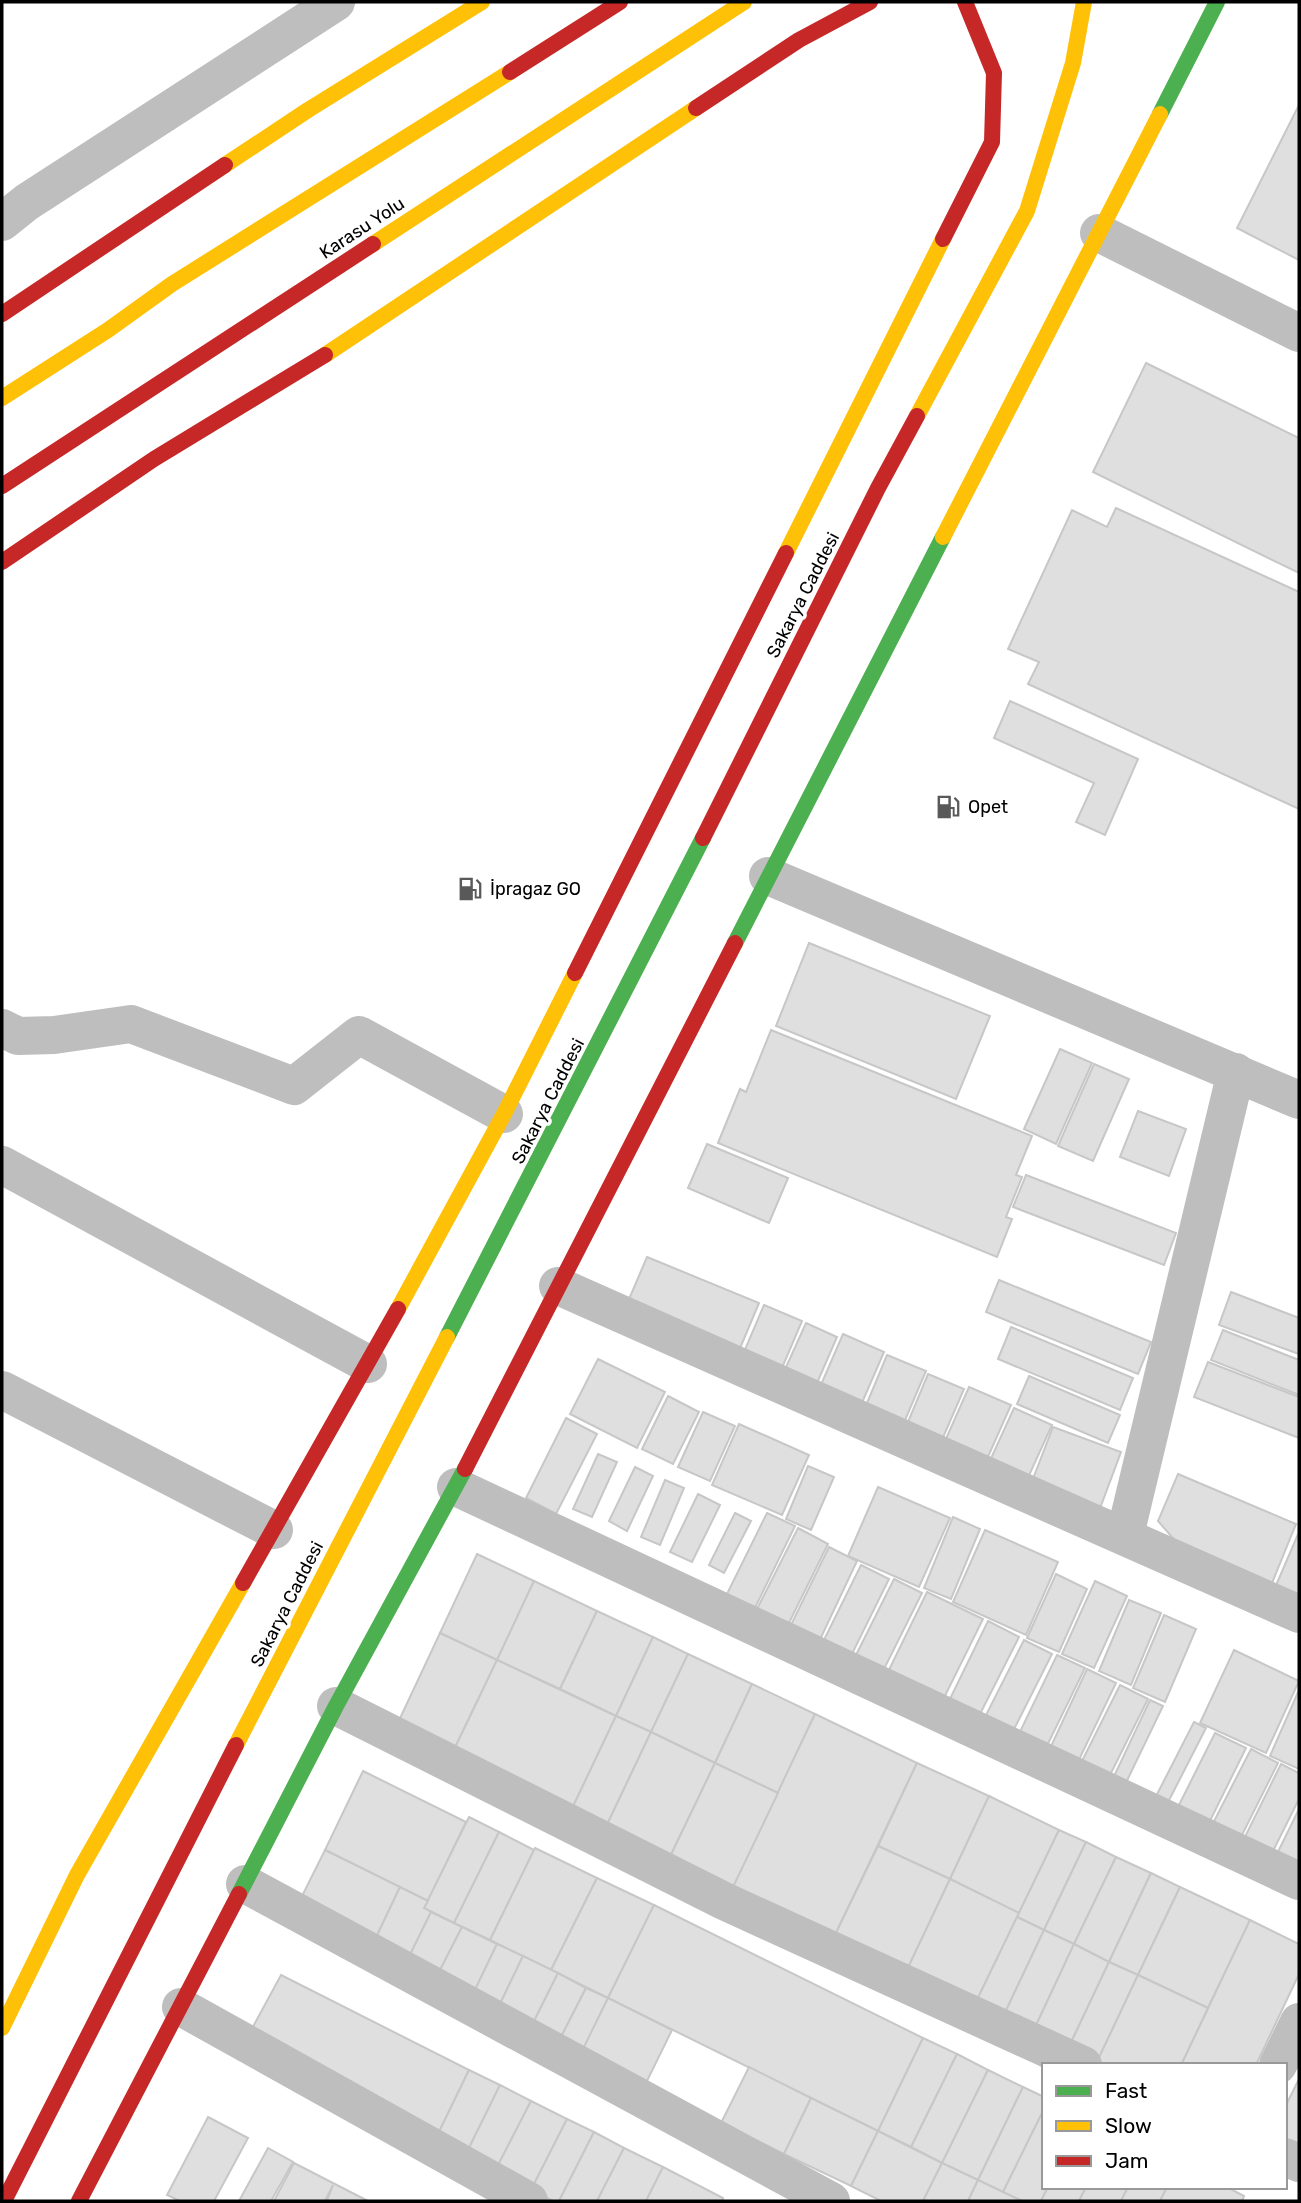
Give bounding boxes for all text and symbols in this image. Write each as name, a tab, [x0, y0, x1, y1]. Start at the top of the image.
street label: Karasu Yolu	[315, 192, 409, 264]
street label: Sakarya Caddesi	[762, 529, 844, 661]
fuel station icon: Opet	[934, 793, 962, 821]
place label: Opet	[968, 796, 1008, 818]
fuel station icon: İpragaz GO	[456, 875, 484, 903]
place label: İpragaz GO	[490, 878, 581, 900]
street label: Sakarya Caddesi	[507, 1035, 589, 1167]
street label: Sakarya Caddesi	[246, 1538, 328, 1670]
legend	[1042, 2063, 1287, 2189]
text: Fast	[1105, 2078, 1147, 2103]
text: Slow	[1105, 2113, 1152, 2138]
text: Jam	[1105, 2148, 1149, 2173]

